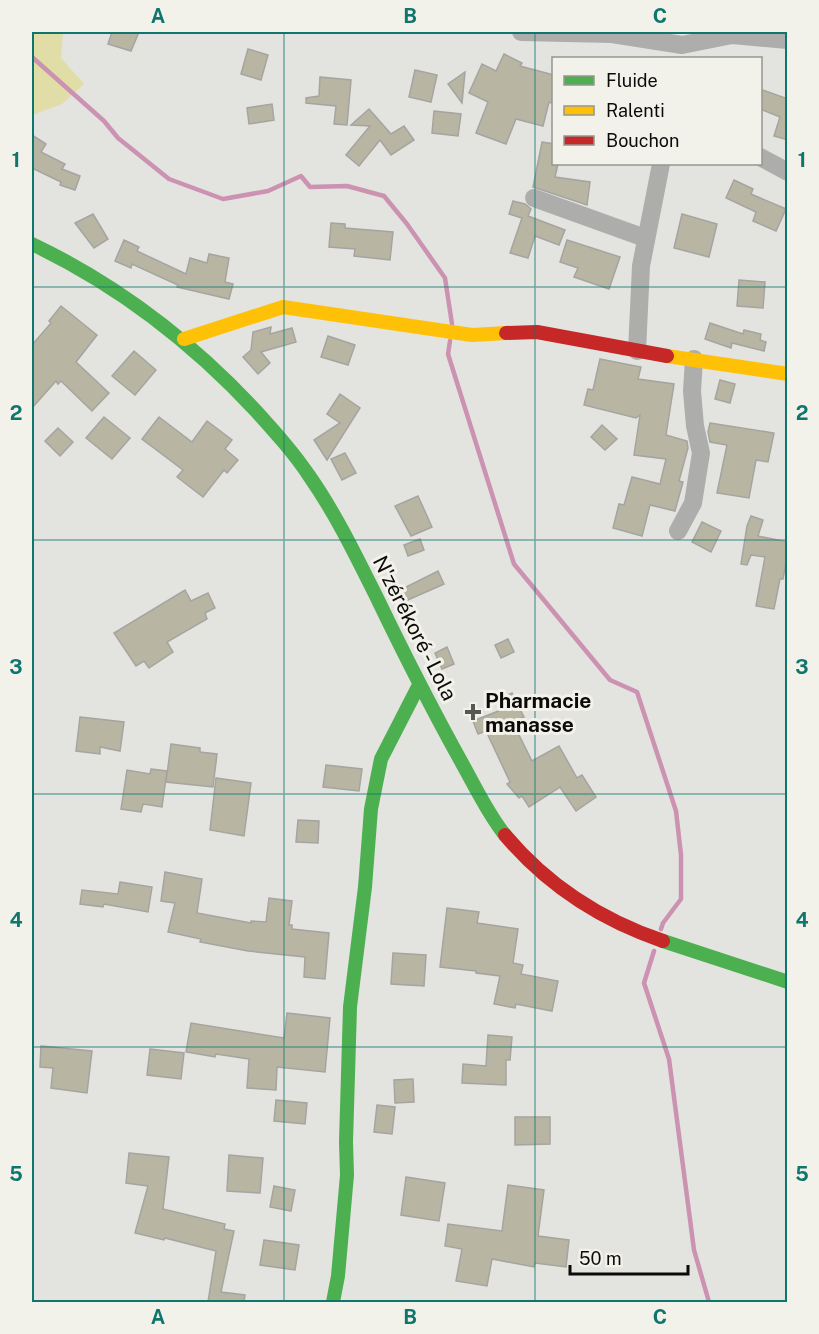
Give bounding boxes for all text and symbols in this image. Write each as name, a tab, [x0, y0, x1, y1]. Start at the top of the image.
text: A	[151, 4, 165, 28]
text: B	[403, 4, 417, 28]
text: C	[653, 4, 667, 28]
legend	[552, 57, 762, 165]
text: Fluide	[606, 70, 658, 91]
text: Ralenti	[606, 100, 665, 121]
text: Bouchon	[606, 130, 679, 151]
text: 1	[12, 148, 20, 172]
text: 1	[798, 148, 806, 172]
text: 2	[10, 401, 22, 425]
text: 2	[796, 401, 808, 425]
street label: N'zérékoré - Lola	[368, 551, 462, 705]
text: 3	[9, 655, 23, 679]
text: 3	[795, 655, 809, 679]
place label: Pharmacie manasse	[485, 688, 591, 737]
marker: Pharmacie manasse	[466, 705, 480, 719]
text: 4	[9, 908, 23, 932]
text: 4	[795, 908, 809, 932]
text: 5	[9, 1162, 23, 1186]
text: 5	[795, 1162, 809, 1186]
scale bar	[570, 1238, 688, 1276]
text: 50 m	[579, 1248, 622, 1269]
text: A	[151, 1305, 165, 1329]
text: B	[403, 1305, 417, 1329]
text: C	[653, 1305, 667, 1329]

